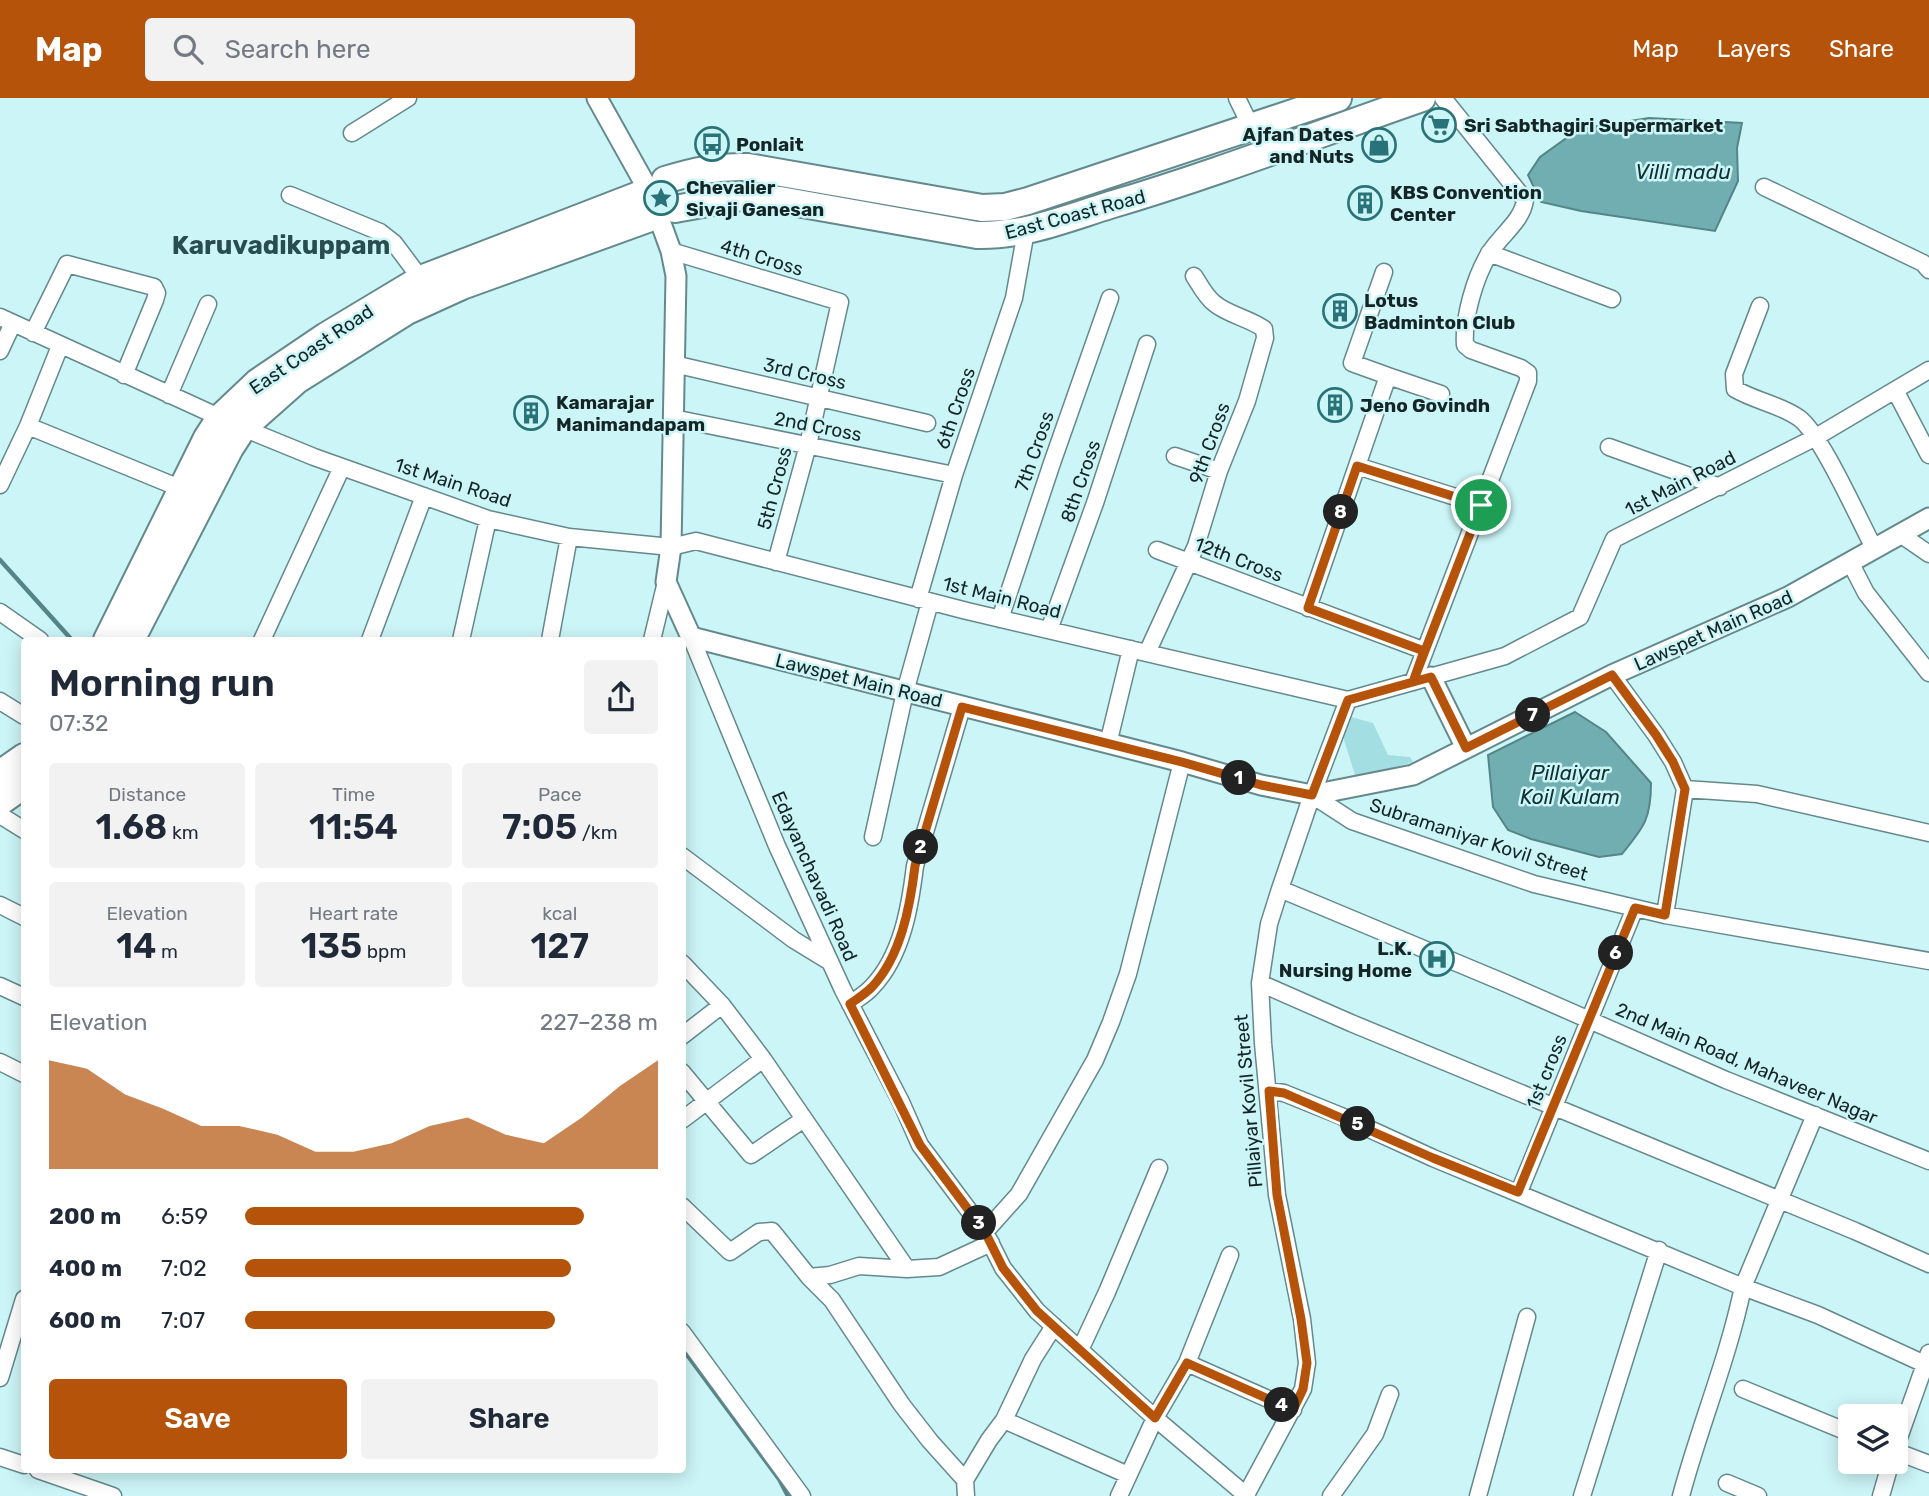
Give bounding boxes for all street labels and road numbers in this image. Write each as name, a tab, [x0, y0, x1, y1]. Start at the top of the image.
street label: East Coast Road	[1002, 185, 1148, 244]
street label: 4th Cross	[718, 234, 806, 281]
street label: East Coast Road	[245, 299, 378, 399]
street label: 3rd Cross	[761, 353, 849, 394]
street label: 6th Cross	[931, 364, 980, 452]
street label: 9th Cross	[1184, 399, 1235, 487]
street label: 2nd Cross	[772, 407, 864, 446]
street label: 7th Cross	[1010, 408, 1059, 494]
street label: 8th Cross	[1056, 437, 1105, 525]
street label: 5th Cross	[752, 444, 797, 532]
street label: 1st Main Road	[1621, 446, 1739, 521]
street label: 1st Main Road	[392, 453, 514, 512]
street label: 12th Cross	[1191, 532, 1286, 587]
street label: 1st Main Road	[940, 572, 1063, 623]
street label: Lawspet Main Road	[1630, 585, 1796, 676]
street label: Lawspet Main Road	[773, 649, 945, 712]
street label: Edayanchavadi Road	[767, 788, 862, 965]
street label: Subramaniyar Kovil Street	[1367, 793, 1592, 886]
street label: 2nd Main Road, Mahaveer Nagar	[1612, 998, 1882, 1130]
street label: Pillaiyar Kovil Street	[1229, 1013, 1268, 1189]
street label: 1st cross	[1521, 1031, 1572, 1112]

